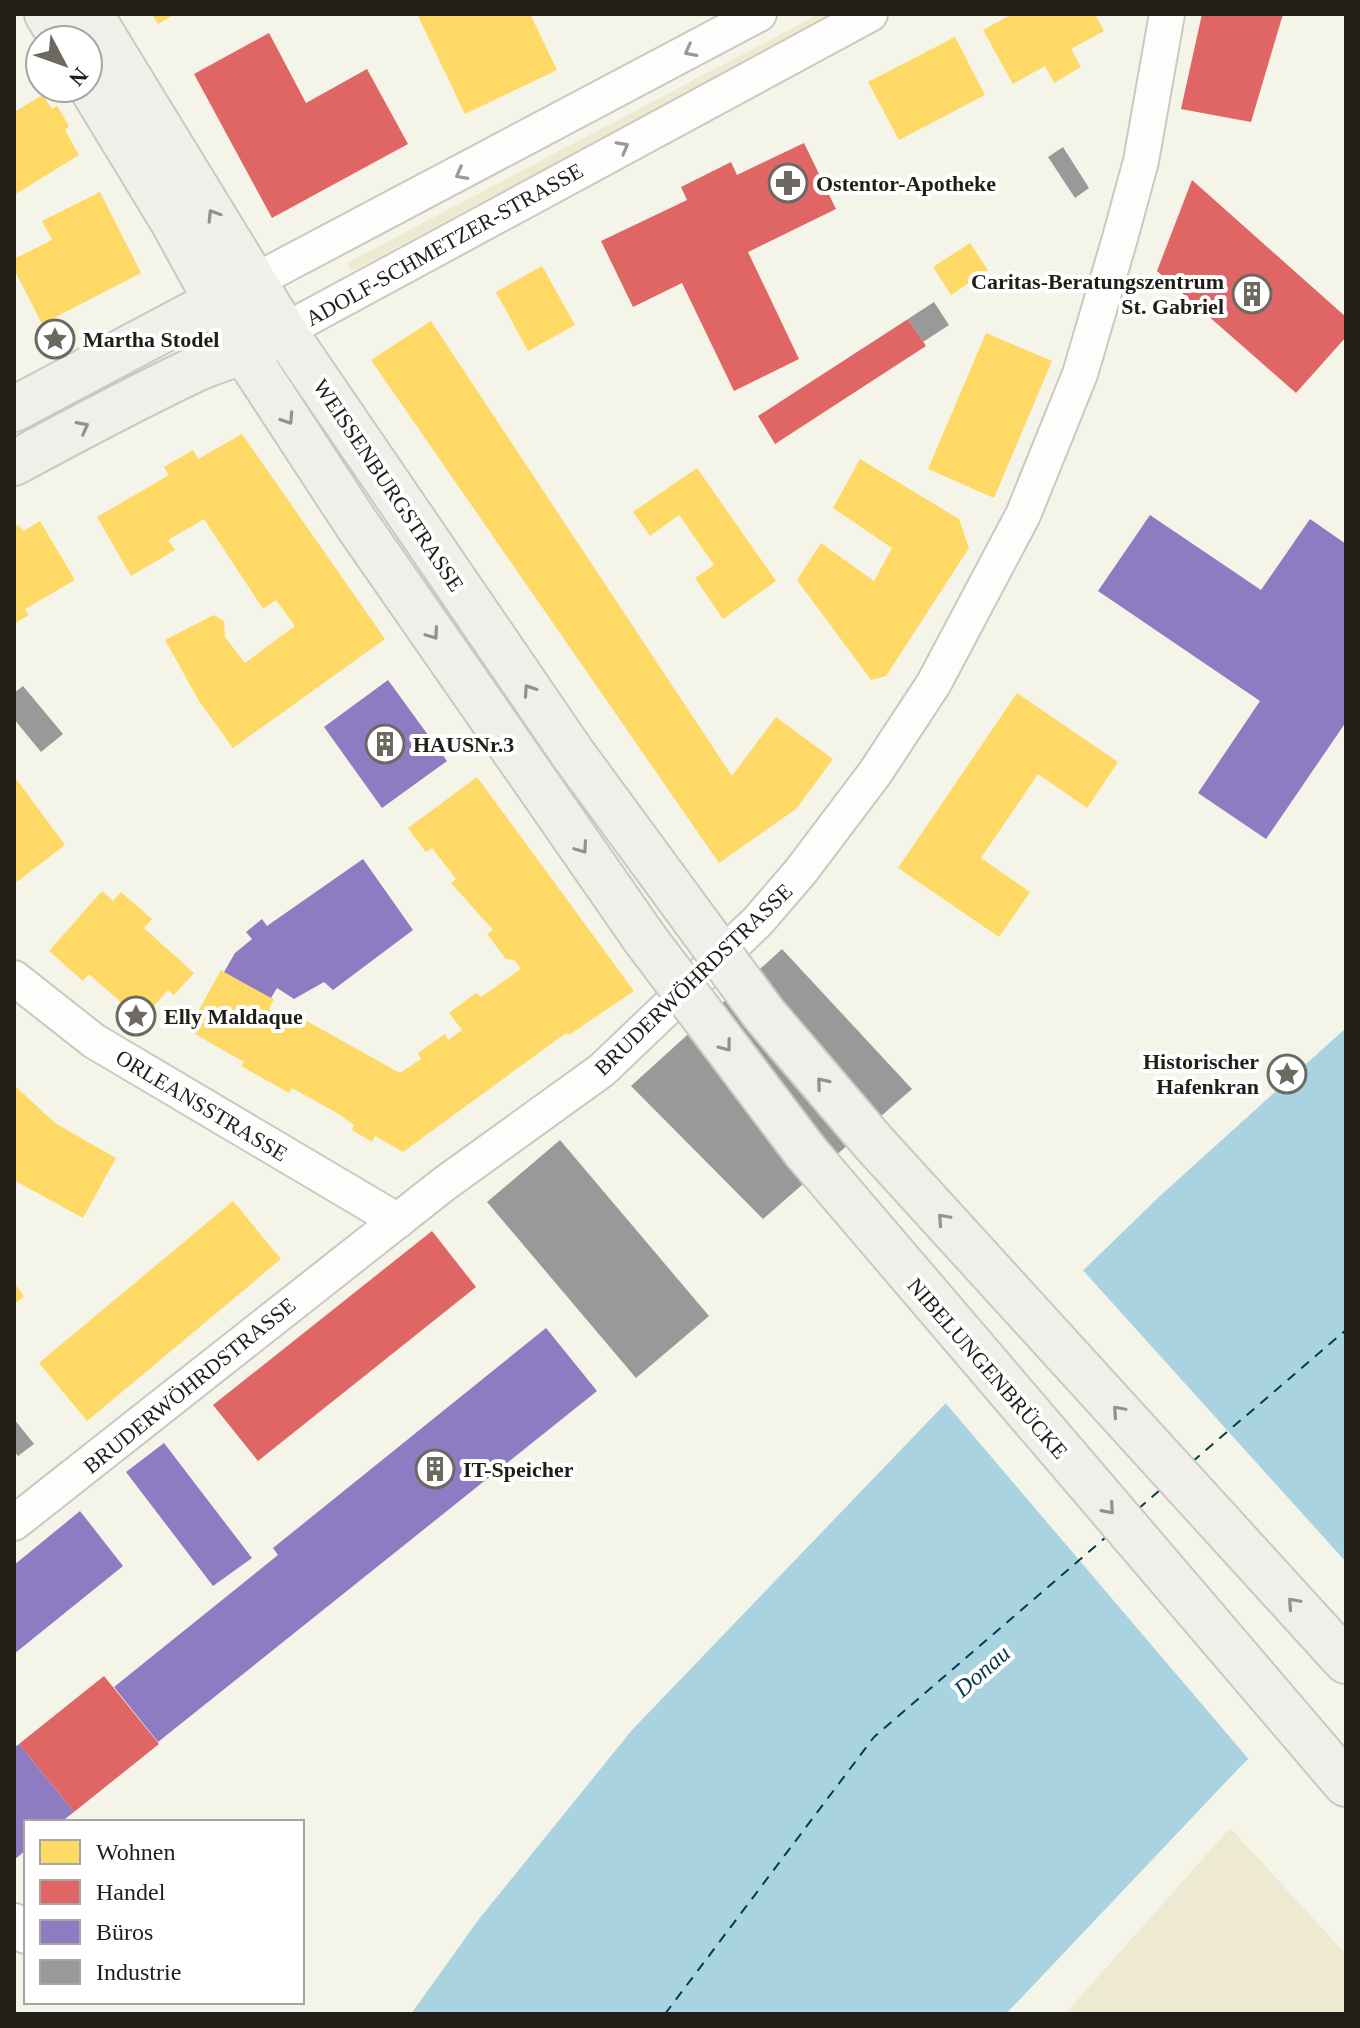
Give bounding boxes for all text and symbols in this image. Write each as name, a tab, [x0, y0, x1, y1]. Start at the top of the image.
north arrow	[24, 24, 104, 104]
one-way arrow	[685, 41, 699, 57]
text: N	[64, 63, 93, 91]
one-way arrow	[615, 141, 630, 156]
street label: ADOLF-SCHMETZER-STRASSE	[301, 158, 587, 331]
pharmacy icon: Ostentor-Apotheke	[767, 162, 809, 204]
one-way arrow	[455, 164, 470, 179]
place label: Ostentor-Apotheke	[816, 171, 996, 196]
one-way arrow	[207, 209, 223, 224]
place label: Caritas-Beratungszentrum St. Gabriel	[971, 269, 1224, 319]
building icon: Caritas-Beratungszentrum St. Gabriel	[1231, 273, 1273, 315]
place icon: Martha Stodel	[34, 318, 76, 360]
place label: Martha Stodel	[83, 327, 219, 352]
street label: WEISSENBURGSTRASSE	[308, 374, 469, 596]
one-way arrow	[278, 410, 293, 424]
one-way arrow	[74, 421, 89, 436]
one-way arrow	[423, 625, 438, 639]
one-way arrow	[524, 684, 539, 699]
building icon: HAUSNr.3	[364, 723, 406, 765]
place label: HAUSNr.3	[413, 732, 514, 757]
one-way arrow	[572, 839, 587, 853]
street label: BRUDERWÖHRDSTRASSE	[589, 878, 797, 1080]
place icon: Elly Maldaque	[115, 995, 157, 1037]
place label: Elly Maldaque	[164, 1004, 303, 1029]
one-way arrow	[716, 1037, 731, 1052]
street label: ORLEANSSTRASSE	[111, 1044, 292, 1167]
place label: Historischer Hafenkran	[1143, 1049, 1259, 1099]
place icon: Historischer Hafenkran	[1266, 1053, 1308, 1095]
one-way arrow	[817, 1077, 832, 1092]
one-way arrow	[937, 1214, 952, 1228]
street label: NIBELUNGENBRÜCKE	[902, 1273, 1073, 1464]
street label: BRUDERWÖHRDSTRASSE	[78, 1292, 300, 1479]
one-way arrow	[1113, 1406, 1128, 1420]
building icon: IT-Speicher	[414, 1448, 456, 1490]
place label: IT-Speicher	[463, 1457, 574, 1482]
one-way arrow	[1099, 1499, 1114, 1514]
one-way arrow	[1288, 1598, 1303, 1612]
water label: Donau	[948, 1640, 1015, 1703]
legend	[24, 1820, 304, 2004]
text: Wohnen	[96, 1839, 175, 1865]
text: Handel	[96, 1879, 166, 1905]
text: Büros	[96, 1919, 153, 1945]
text: Industrie	[96, 1959, 181, 1985]

